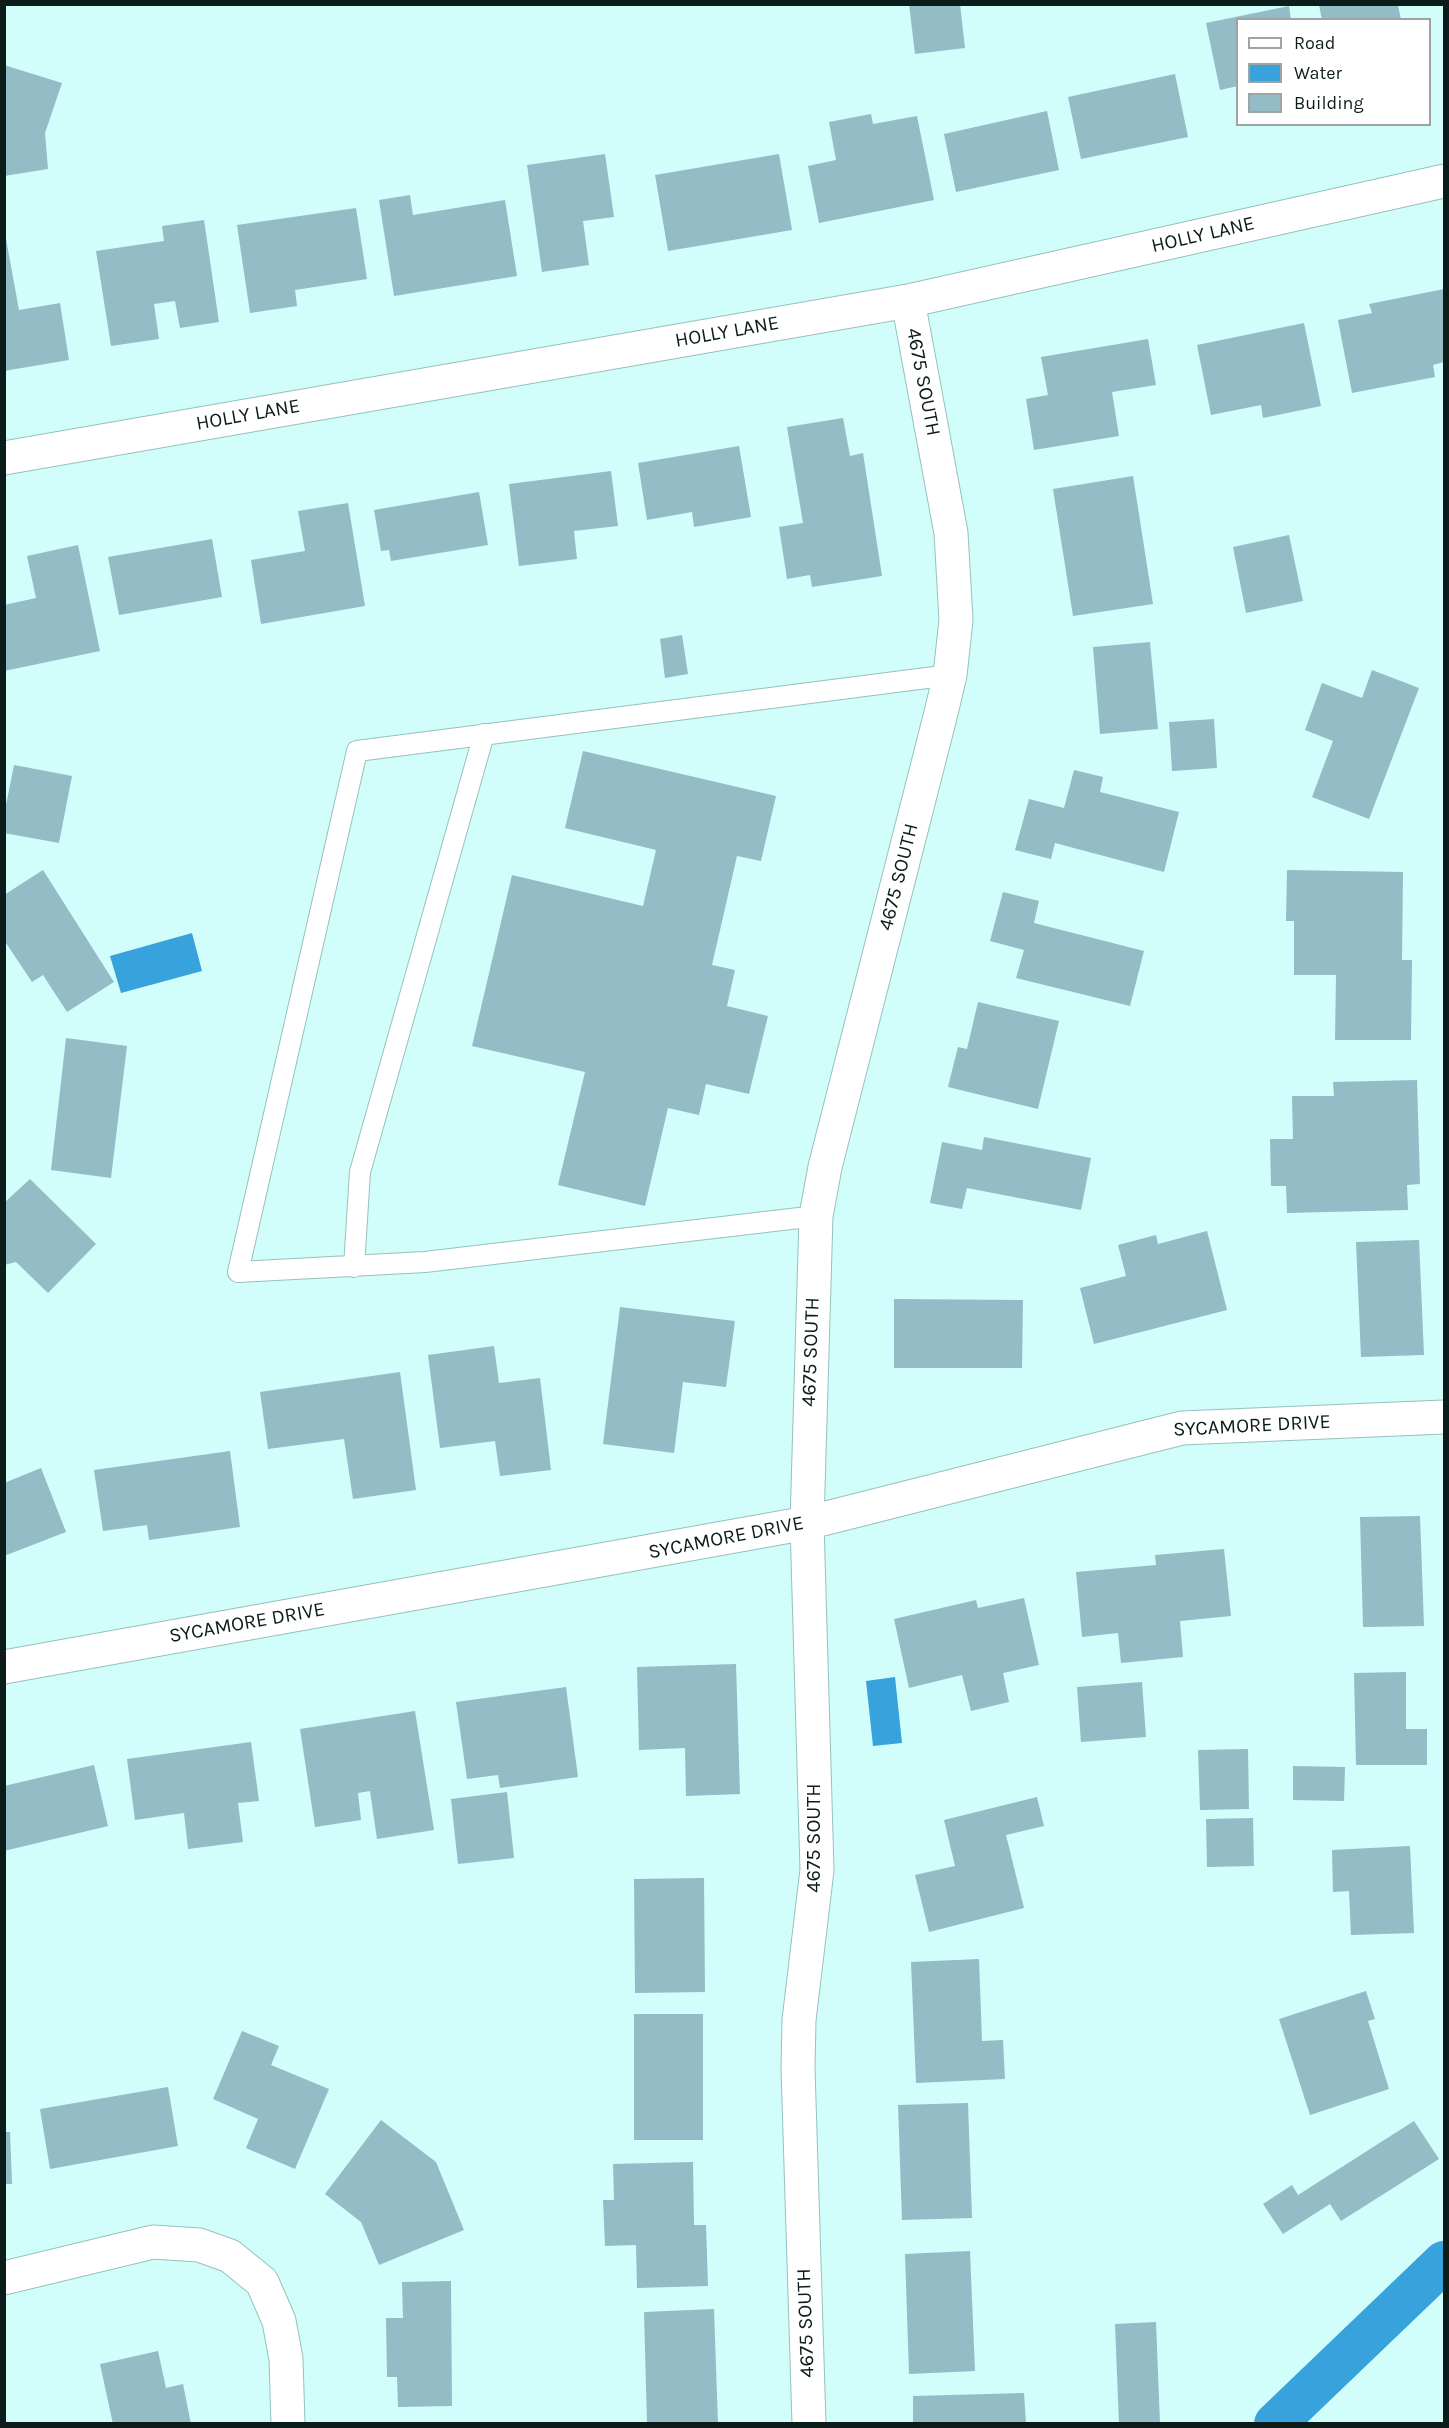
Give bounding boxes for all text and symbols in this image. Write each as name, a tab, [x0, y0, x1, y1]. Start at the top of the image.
legend	[1236, 18, 1431, 126]
text: Road	[1294, 32, 1335, 54]
text: Water	[1294, 62, 1342, 84]
text: Building	[1294, 92, 1364, 114]
street label: HOLLY LANE	[1149, 211, 1257, 259]
street label: HOLLY LANE	[673, 311, 781, 353]
street label: 4675 SOUTH	[901, 326, 945, 438]
street label: HOLLY LANE	[194, 394, 302, 436]
street label: 4675 SOUTH	[874, 821, 924, 933]
street label: 4675 SOUTH	[797, 1297, 825, 1407]
street label: SYCAMORE DRIVE	[1173, 1410, 1331, 1442]
street label: SYCAMORE DRIVE	[646, 1511, 806, 1565]
street label: SYCAMORE DRIVE	[167, 1597, 327, 1649]
street label: 4675 SOUTH	[802, 1783, 826, 1893]
street label: 4675 SOUTH	[792, 2268, 820, 2378]

